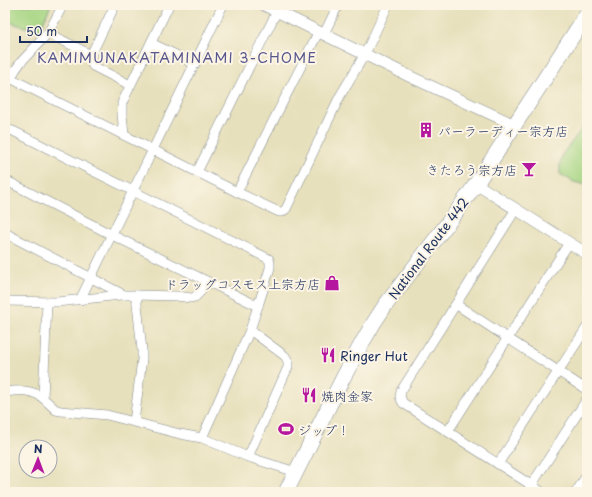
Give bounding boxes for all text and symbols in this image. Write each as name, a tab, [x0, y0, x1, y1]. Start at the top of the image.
scale bar	[20, 18, 87, 44]
text: 50 m	[26, 22, 57, 40]
district label: KAMIMUNAKATAMINAMI 3-CHOME	[37, 47, 317, 68]
building icon: パーラーディー宗方店	[417, 121, 435, 139]
place label: パーラーディー宗方店	[438, 121, 568, 140]
place label: きたろう宗方店	[426, 160, 517, 179]
bar icon: きたろう宗方店	[520, 160, 538, 178]
street label: National Route 442	[383, 193, 473, 303]
place label: ドラッグコスモス上宗方店	[165, 274, 320, 293]
shop icon: ドラッグコスモス上宗方店	[323, 274, 341, 292]
restaurant icon: Ringer Hut	[319, 346, 337, 364]
place label: Ringer Hut	[340, 346, 408, 365]
restaurant icon: 焼肉金家	[300, 386, 318, 404]
place label: 焼肉金家	[321, 386, 373, 405]
sports icon: ジップ！	[277, 420, 295, 438]
place label: ジップ！	[298, 420, 350, 439]
north arrow	[18, 439, 58, 479]
text: N	[34, 440, 43, 457]

